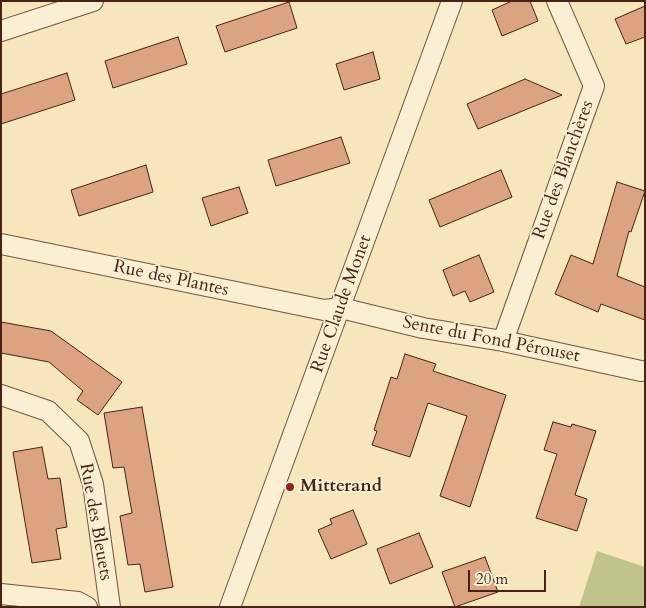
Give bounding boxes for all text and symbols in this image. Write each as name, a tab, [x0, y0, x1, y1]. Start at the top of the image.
street label: Rue des Blanchères	[529, 98, 599, 242]
street label: Rue Claude Monet	[307, 232, 377, 376]
street label: Rue des Plantes	[111, 256, 231, 302]
street label: Sente du Fond Pérouset	[401, 312, 581, 368]
street label: Rue des Bleuets	[74, 462, 116, 582]
place label: Mitterand	[300, 476, 382, 498]
marker: Mitterand	[284, 481, 296, 493]
scale bar	[471, 560, 548, 592]
text: 20 m	[476, 569, 508, 589]

